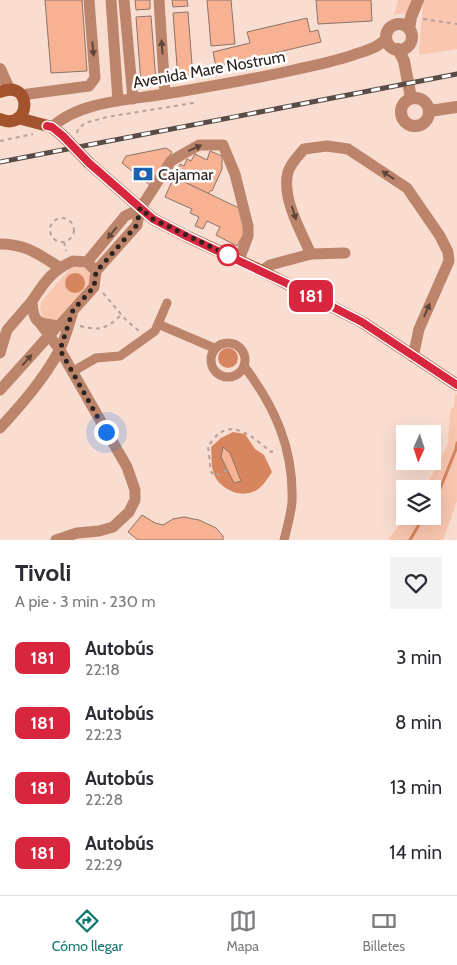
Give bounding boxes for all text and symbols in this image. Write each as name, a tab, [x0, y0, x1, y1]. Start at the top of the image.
one-way arrow	[157, 39, 165, 55]
one-way arrow	[89, 41, 97, 57]
street label: Avenida Mare Nostrum	[131, 47, 287, 92]
one-way arrow	[187, 144, 202, 153]
bank icon: Cajamar	[132, 163, 154, 185]
place label: Cajamar	[158, 165, 214, 184]
one-way arrow	[381, 170, 395, 180]
one-way arrow	[290, 206, 298, 221]
one-way arrow	[106, 226, 117, 239]
unlabelled marker	[217, 244, 239, 266]
line badge: 181	[282, 280, 340, 312]
text: 181	[299, 285, 323, 307]
one-way arrow	[423, 303, 431, 318]
one-way arrow	[21, 353, 32, 366]
your location	[94, 420, 119, 445]
north arrow	[396, 425, 441, 470]
map controls	[396, 425, 441, 525]
button: layers	[396, 480, 441, 525]
button: heart	[390, 557, 442, 609]
text: Tivoli	[15, 558, 71, 587]
text: A pie · 3 min · 230 m	[15, 592, 155, 611]
text: Autobús	[85, 637, 154, 660]
text: 3 min	[396, 646, 442, 669]
text: 181	[30, 647, 55, 669]
text: 22:18	[85, 660, 120, 679]
text: Autobús	[85, 702, 154, 725]
text: 8 min	[395, 711, 442, 734]
text: 181	[30, 712, 55, 734]
text: 22:23	[85, 725, 122, 744]
text: Autobús	[85, 767, 154, 790]
text: 13 min	[390, 776, 442, 799]
text: 181	[30, 777, 55, 799]
text: 22:28	[85, 790, 123, 809]
text: Autobús	[85, 832, 154, 855]
text: 14 min	[389, 841, 442, 864]
text: 181	[30, 842, 55, 864]
text: 22:29	[85, 855, 123, 874]
tab: Cómo llegar	[52, 907, 123, 955]
tab: Mapa	[226, 907, 259, 955]
tab: Billetes	[363, 907, 405, 955]

